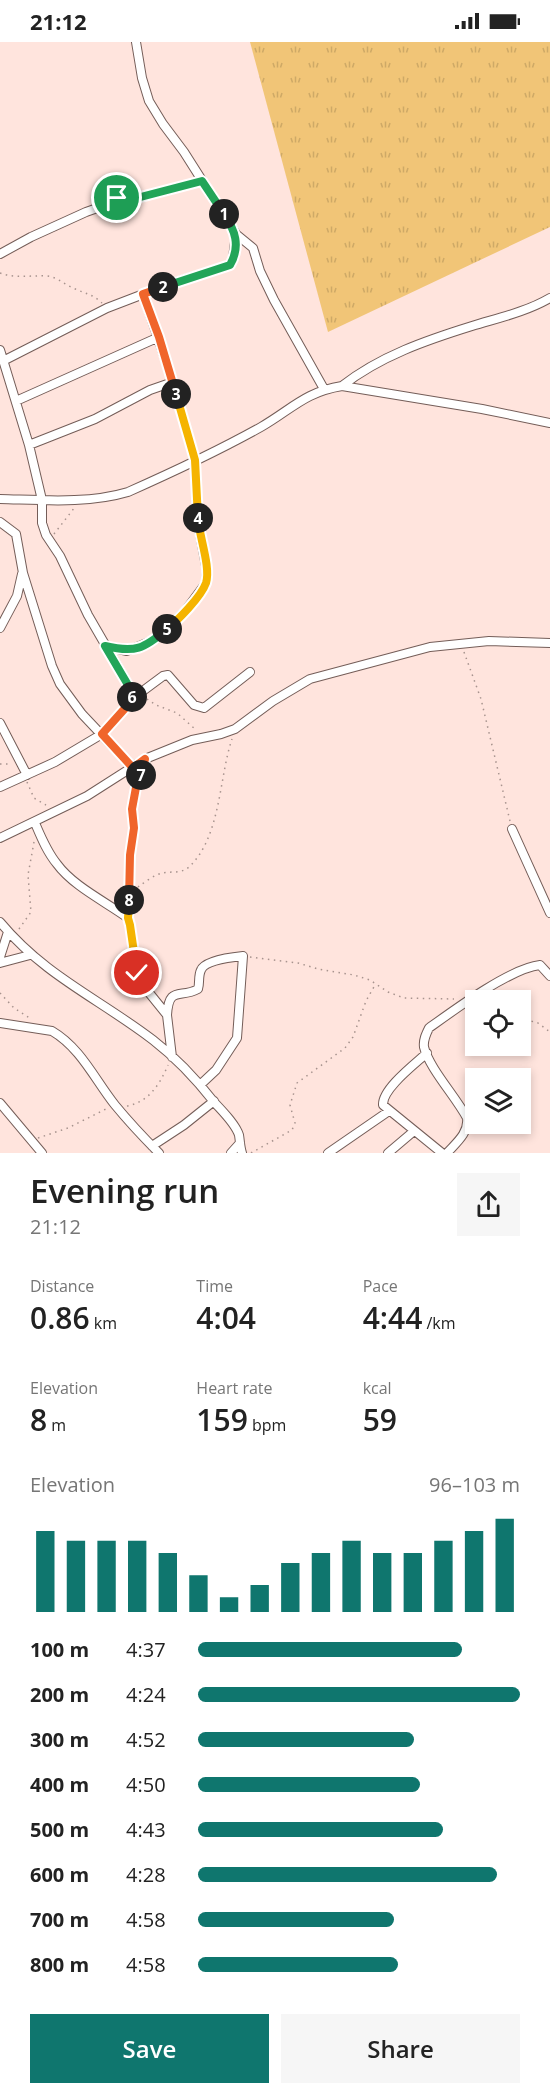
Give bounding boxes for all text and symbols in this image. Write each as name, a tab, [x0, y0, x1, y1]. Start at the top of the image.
text: 21:12	[30, 6, 87, 36]
pin	[91, 172, 142, 223]
icon: arrive	[100, 181, 133, 214]
pin: 1	[209, 199, 239, 229]
text: 1	[219, 203, 229, 225]
pin: 2	[148, 272, 178, 302]
text: 2	[158, 276, 168, 298]
pin: 3	[161, 379, 191, 409]
text: 3	[171, 383, 181, 405]
pin: 4	[183, 503, 213, 533]
text: 4	[193, 507, 203, 529]
pin: 5	[152, 614, 182, 644]
text: 5	[162, 618, 172, 640]
pin: 6	[117, 682, 147, 712]
text: 6	[127, 686, 137, 708]
pin: 7	[126, 760, 156, 790]
text: 7	[136, 764, 146, 786]
pin: 8	[114, 885, 144, 915]
text: 8	[124, 889, 134, 911]
pin	[111, 947, 162, 998]
icon: check	[120, 956, 153, 989]
map controls	[465, 990, 531, 1134]
button: locate	[465, 990, 531, 1056]
button: layers	[465, 1068, 531, 1134]
text: Evening run	[30, 1168, 219, 1213]
button: share	[457, 1173, 520, 1236]
text: 21:12	[30, 1213, 81, 1240]
text: Distance	[30, 1275, 94, 1297]
text: Time	[196, 1275, 233, 1297]
text: Pace	[363, 1275, 398, 1297]
text: 0.86	[30, 1297, 90, 1338]
text: 4:04	[196, 1297, 256, 1338]
text: 4:44	[363, 1297, 422, 1338]
text: km	[90, 1312, 117, 1334]
text: /km	[422, 1312, 456, 1334]
text: Elevation	[30, 1377, 98, 1399]
text: Heart rate	[196, 1377, 273, 1399]
text: kcal	[363, 1377, 392, 1399]
text: 8	[30, 1399, 47, 1440]
text: 159	[196, 1399, 248, 1440]
text: 59	[363, 1399, 397, 1440]
text: m	[47, 1414, 66, 1436]
text: bpm	[248, 1414, 286, 1436]
text: Elevation	[30, 1471, 115, 1498]
text: 96–103 m	[429, 1471, 520, 1498]
text: 100 m	[30, 1636, 89, 1663]
text: 4:37	[126, 1636, 166, 1663]
text: 200 m	[30, 1681, 89, 1708]
text: 4:24	[126, 1681, 166, 1708]
text: 300 m	[30, 1726, 89, 1753]
text: 4:52	[126, 1726, 166, 1753]
text: 400 m	[30, 1771, 89, 1798]
text: 4:50	[126, 1771, 166, 1798]
text: 500 m	[30, 1816, 89, 1843]
text: 4:43	[126, 1816, 166, 1843]
text: 600 m	[30, 1861, 89, 1888]
text: 4:28	[126, 1861, 166, 1888]
text: 700 m	[30, 1906, 89, 1933]
text: 4:58	[126, 1906, 166, 1933]
text: 800 m	[30, 1951, 89, 1978]
text: 4:58	[126, 1951, 166, 1978]
button: Save	[30, 2014, 269, 2083]
button: Share	[281, 2014, 520, 2083]

